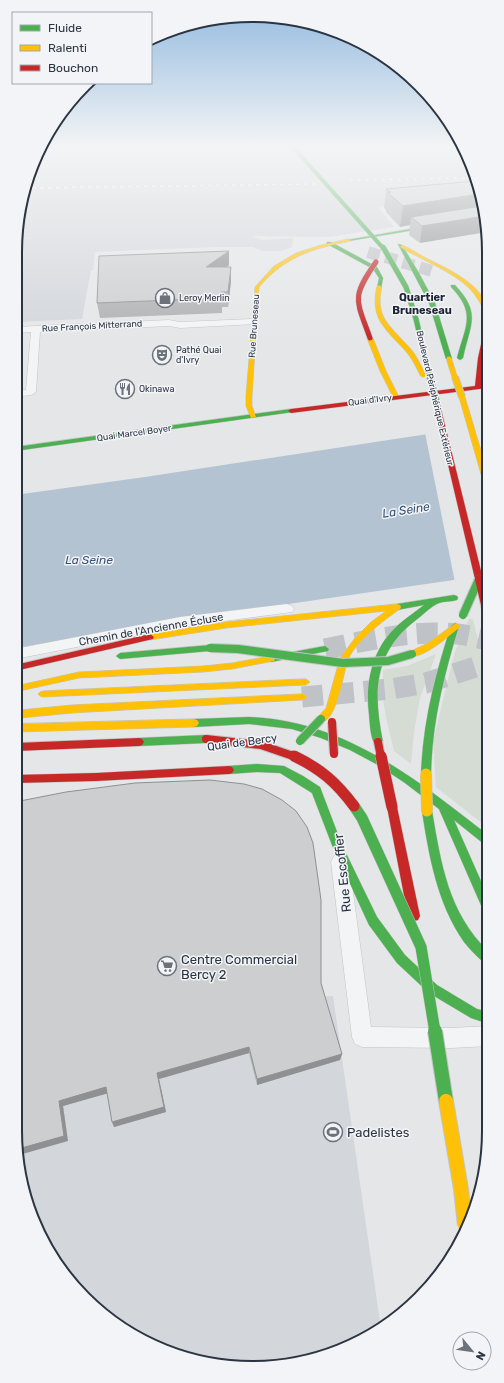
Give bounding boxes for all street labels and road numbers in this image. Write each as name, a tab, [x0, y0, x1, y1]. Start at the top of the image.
street label: Rue Bruneseau	[247, 294, 261, 358]
street label: Rue François Mitterrand	[42, 318, 142, 334]
street label: Boulevard Périphérique Extérieur	[415, 329, 456, 467]
street label: Quai d'Ivry	[348, 392, 392, 408]
street label: Quai Marcel Boyer	[96, 423, 172, 443]
street label: Chemin de l'Ancienne Écluse	[78, 610, 224, 649]
street label: Quai de Bercy	[206, 731, 278, 754]
street label: Rue Escoffier	[331, 833, 354, 913]

